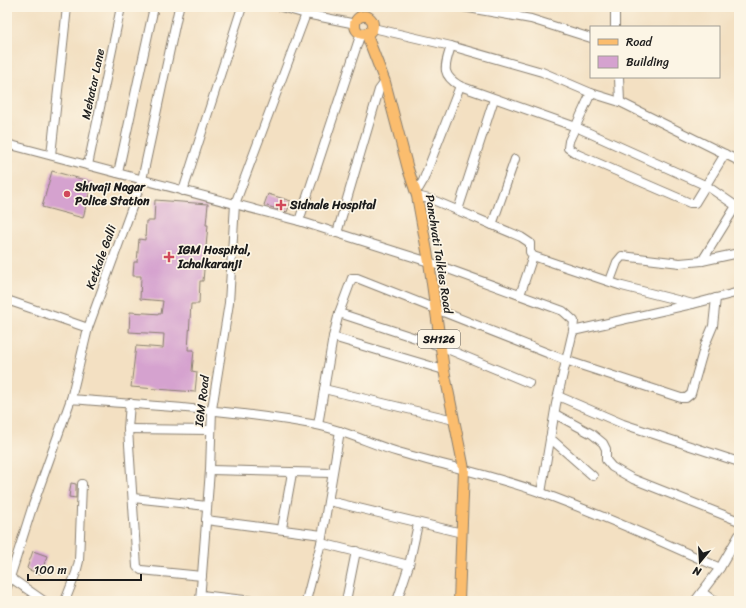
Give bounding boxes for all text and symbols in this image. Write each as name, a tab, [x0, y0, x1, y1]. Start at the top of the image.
legend	[590, 26, 720, 78]
text: Road	[626, 31, 653, 53]
street label: Mehatar Lane	[75, 47, 111, 121]
text: Building	[626, 51, 669, 73]
place label: Shivaji Nagar Police Station	[74, 176, 150, 212]
marker: Shivaji Nagar Police Station	[62, 189, 72, 199]
street label: Panchvati Talkies Road	[419, 193, 459, 316]
place label: Sidnale Hospital	[289, 194, 377, 216]
marker: Sidnale Hospital	[275, 199, 287, 211]
street label: Ketkale Galli	[79, 221, 123, 292]
place label: IGM Hospital, Ichalkaranji	[177, 239, 251, 275]
marker: IGM Hospital, Ichalkaranji	[163, 251, 175, 263]
road number: SH126	[418, 330, 460, 348]
street label: IGM Road	[188, 373, 216, 429]
north arrow	[680, 542, 720, 582]
scale bar	[28, 556, 141, 582]
text: 100 m	[34, 559, 67, 581]
text: N	[690, 561, 705, 582]

